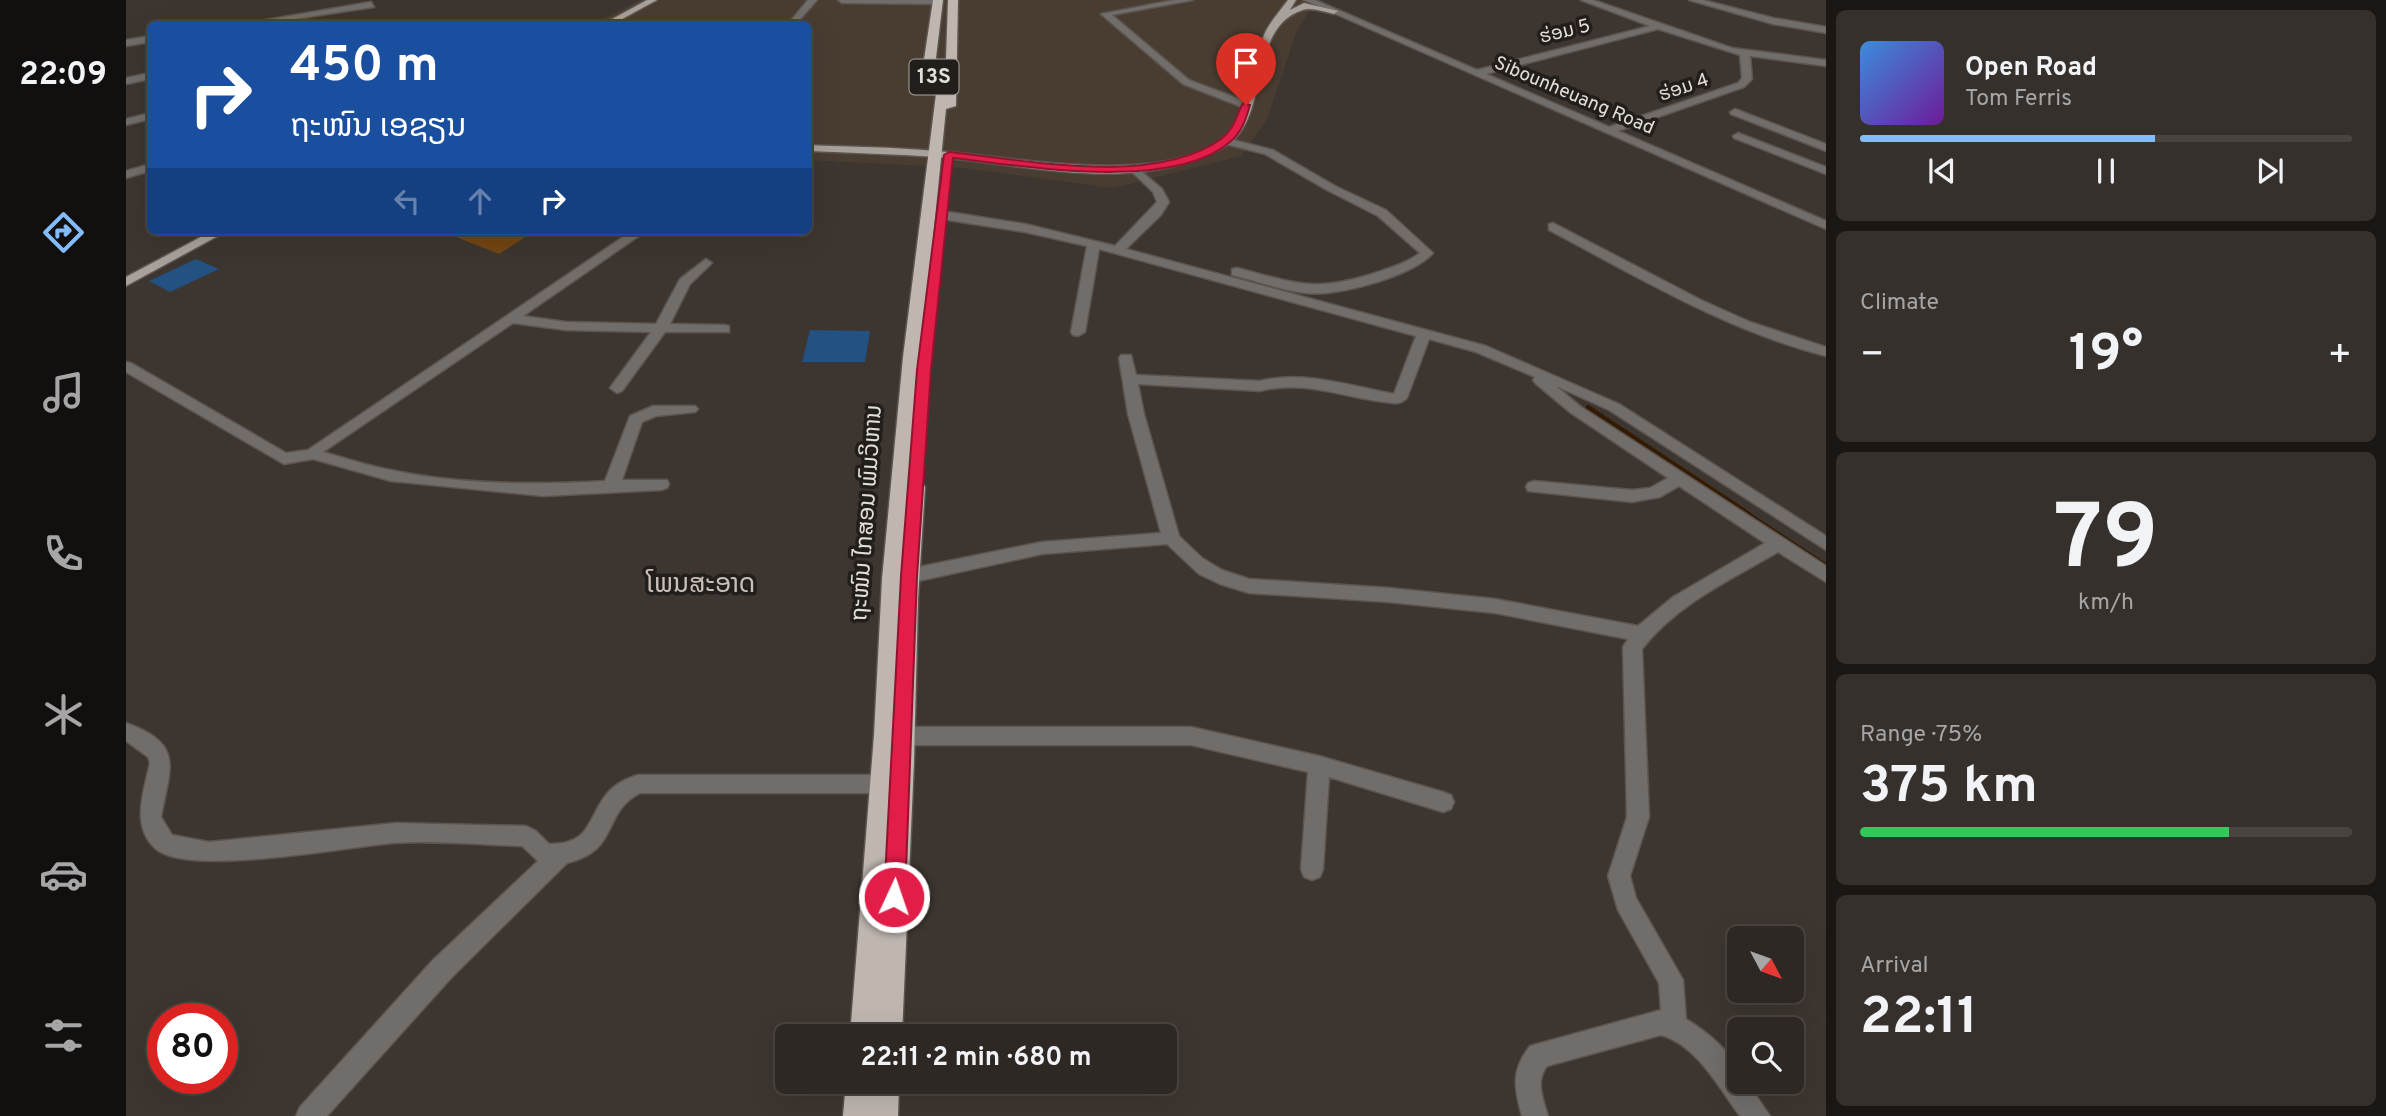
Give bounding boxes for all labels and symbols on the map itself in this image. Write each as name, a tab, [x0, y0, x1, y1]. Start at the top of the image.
street label: ຮ່ອມ 5	[1537, 14, 1593, 50]
pin	[1216, 33, 1276, 105]
street label: Sibounheuang Road	[1490, 51, 1658, 141]
road number: 13S	[910, 60, 958, 94]
street label: ຮ່ອມ 4	[1656, 68, 1712, 108]
street label: ຖະໜົນ ໄກສອນ ພົມວິຫານ	[845, 404, 890, 622]
district label: ໂພນສະອາດ	[646, 569, 755, 602]
position arrow	[857, 860, 931, 934]
north arrow	[1727, 926, 1804, 1003]
speed limit sign: 80	[147, 1003, 238, 1094]

